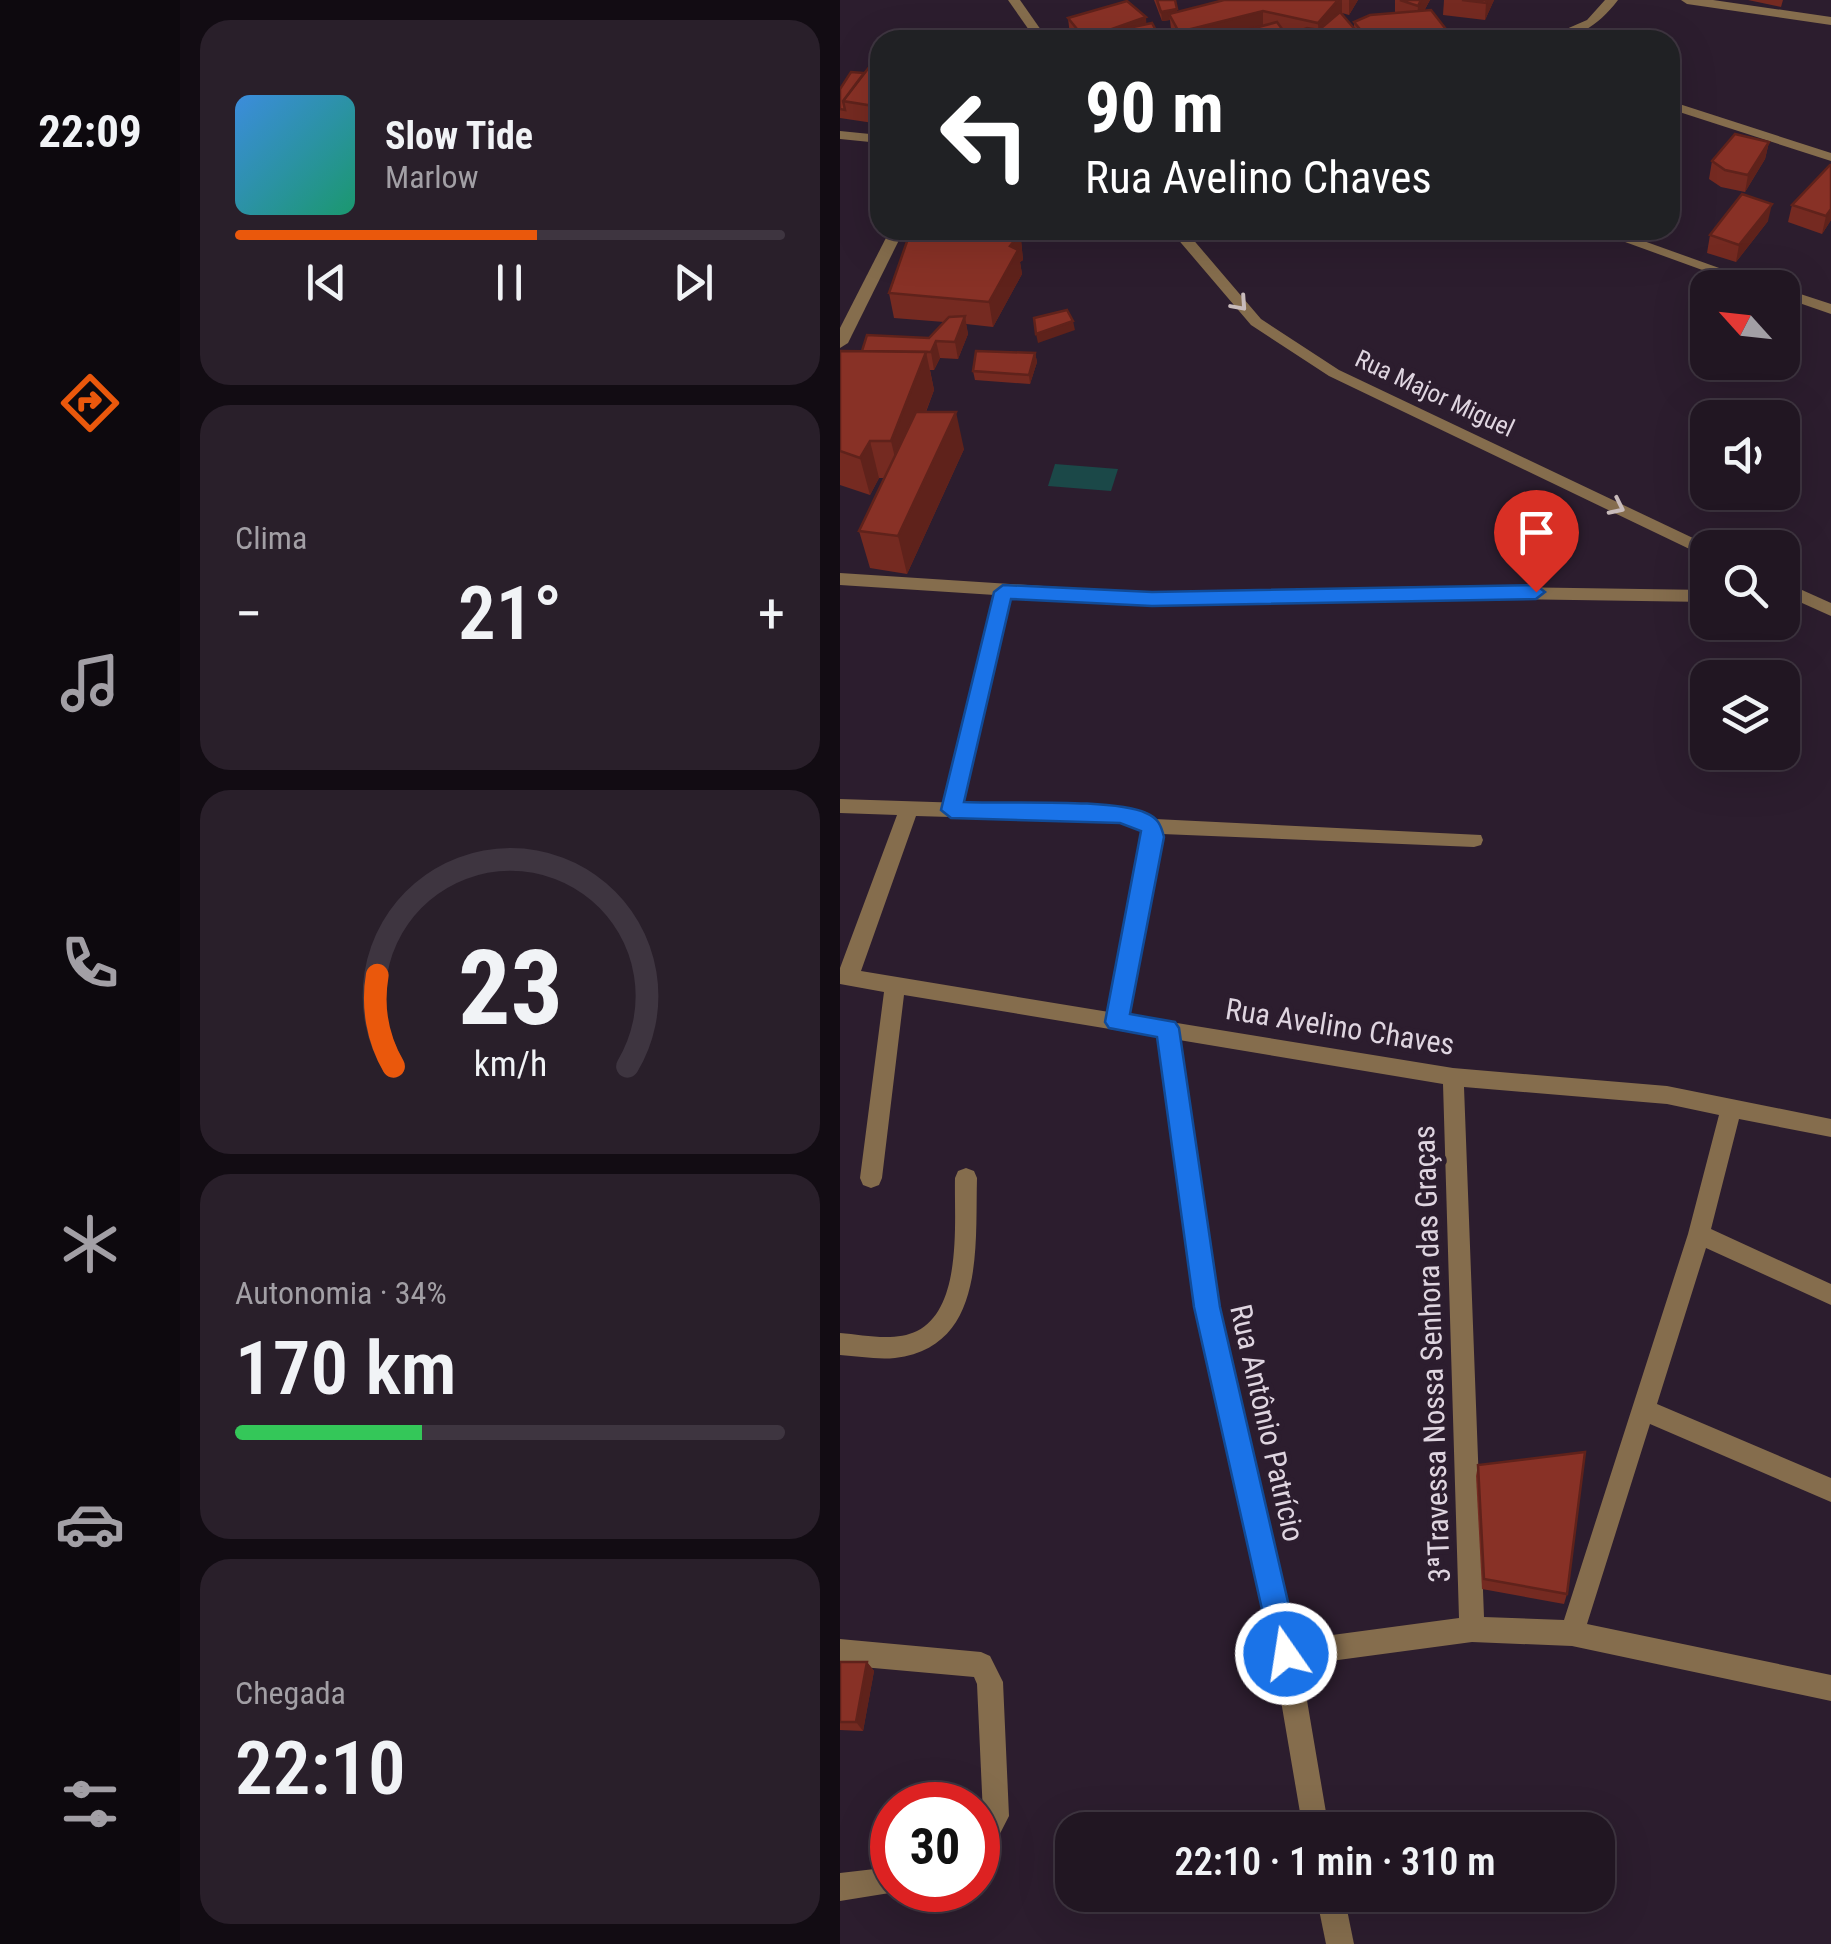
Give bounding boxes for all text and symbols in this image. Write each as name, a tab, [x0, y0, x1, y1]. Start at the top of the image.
text: 90 m	[1085, 67, 1224, 149]
icon: left	[920, 70, 1050, 200]
text: 22:09	[38, 105, 142, 158]
text: Slow Tide	[385, 114, 533, 158]
text: Rua Avelino Chaves	[1085, 151, 1432, 204]
text: Marlow	[385, 158, 478, 196]
icon: previous	[299, 255, 354, 310]
icon: pause	[482, 255, 537, 310]
icon: next	[666, 255, 721, 310]
north arrow	[1690, 270, 1800, 380]
map controls	[1690, 270, 1800, 770]
one-way arrow	[1229, 292, 1247, 311]
street label: Rua Major Miguel	[1351, 344, 1519, 443]
icon: directions	[55, 368, 125, 438]
button: sound	[1690, 400, 1800, 510]
pin	[1494, 490, 1579, 593]
one-way arrow	[1607, 495, 1625, 515]
icon: arrive	[1509, 505, 1564, 560]
text: Clima	[235, 519, 307, 557]
button: search	[1690, 530, 1800, 640]
text: 21°	[458, 569, 562, 657]
text: −	[235, 582, 263, 646]
text: +	[758, 582, 785, 646]
icon: music	[55, 648, 125, 718]
button: layers	[1690, 660, 1800, 770]
icon: phone	[55, 928, 125, 998]
text: 23	[457, 928, 563, 1049]
street label: Rua Avelino Chaves	[1223, 991, 1457, 1062]
text: km/h	[473, 1043, 547, 1085]
street label: 3ªTravessa Nossa Senhora das Graças	[1406, 1125, 1457, 1583]
icon: climate	[55, 1209, 125, 1279]
text: Autonomia · 34%	[235, 1274, 447, 1312]
street label: Rua Antônio Patrício	[1223, 1301, 1312, 1545]
text: 170 km	[235, 1324, 457, 1412]
icon: car	[55, 1489, 125, 1559]
position arrow	[1234, 1602, 1338, 1706]
text: Chegada	[235, 1674, 346, 1712]
text: 22:10	[235, 1724, 406, 1812]
icon: filters	[55, 1769, 125, 1839]
speed limit sign: 30	[870, 1782, 1000, 1912]
text: 22:10 · 1 min · 310 m	[1175, 1840, 1495, 1884]

